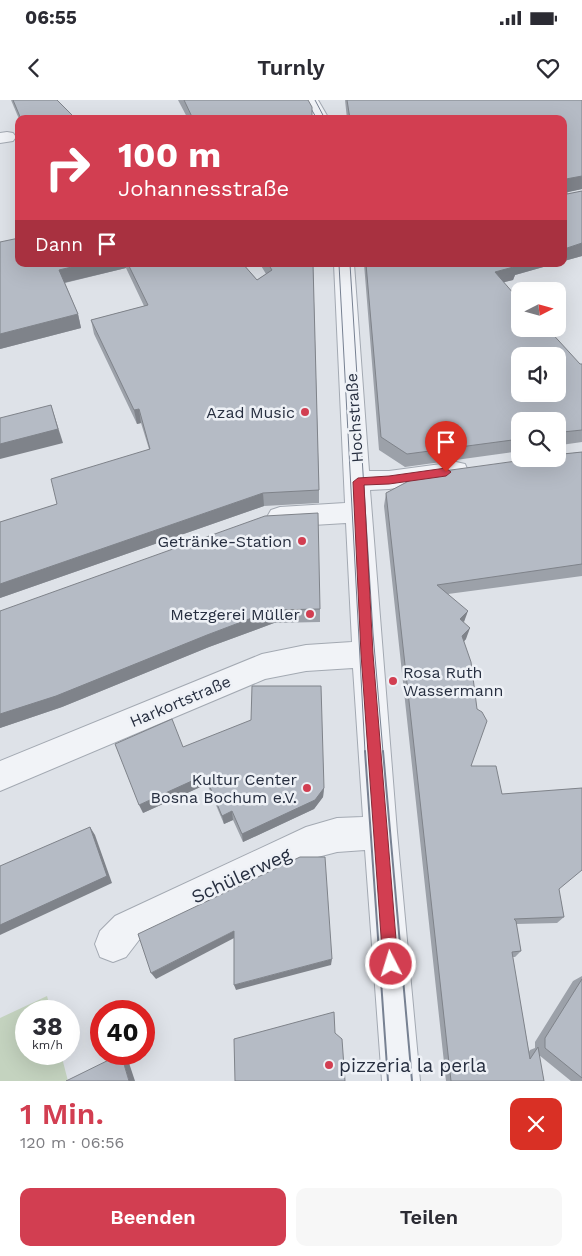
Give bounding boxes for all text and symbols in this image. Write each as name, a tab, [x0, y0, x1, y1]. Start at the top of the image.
text: 06:55	[25, 6, 77, 29]
icon: back	[20, 54, 48, 82]
icon: heart	[534, 54, 562, 82]
text: Turnly	[257, 55, 325, 80]
text: 100 m	[118, 134, 221, 176]
icon: right	[35, 135, 100, 200]
text: Johannesstraße	[118, 176, 289, 201]
icon: arrive	[93, 230, 121, 258]
text: Dann	[35, 233, 83, 256]
north arrow	[511, 282, 566, 338]
map controls	[511, 282, 566, 467]
button: sound	[511, 347, 566, 402]
street label: Hochstraße	[342, 373, 367, 463]
place label: Azad Music	[206, 403, 295, 422]
marker: Azad Music	[299, 406, 311, 418]
button: search	[511, 412, 566, 467]
pin	[425, 421, 467, 472]
icon: arrive	[432, 428, 460, 456]
place label: Getränke-Station	[158, 532, 292, 551]
marker: Getränke-Station	[296, 535, 308, 547]
place label: Metzgerei Müller	[170, 605, 300, 624]
marker: Metzgerei Müller	[304, 608, 316, 620]
place label: Rosa Ruth Wassermann	[403, 663, 504, 700]
street label: Harkortstraße	[127, 672, 234, 731]
marker: Rosa Ruth Wassermann	[387, 675, 399, 687]
place label: Kultur Center Bosna Bochum e.V.	[151, 770, 297, 807]
marker: Kultur Center Bosna Bochum e.V.	[301, 782, 313, 794]
street label: Schülerweg	[188, 842, 296, 909]
position arrow	[364, 937, 416, 989]
speed limit sign: 40	[90, 1000, 155, 1065]
text: 38	[32, 1012, 63, 1041]
text: km/h	[32, 1038, 63, 1052]
place label: pizzeria la perla	[339, 1054, 487, 1077]
marker: pizzeria la perla	[323, 1059, 335, 1071]
text: 1 Min.	[20, 1096, 104, 1131]
button: close	[510, 1098, 562, 1150]
text: 120 m · 06:56	[20, 1133, 124, 1152]
button: Beenden	[20, 1188, 286, 1246]
button: Teilen	[296, 1188, 562, 1246]

